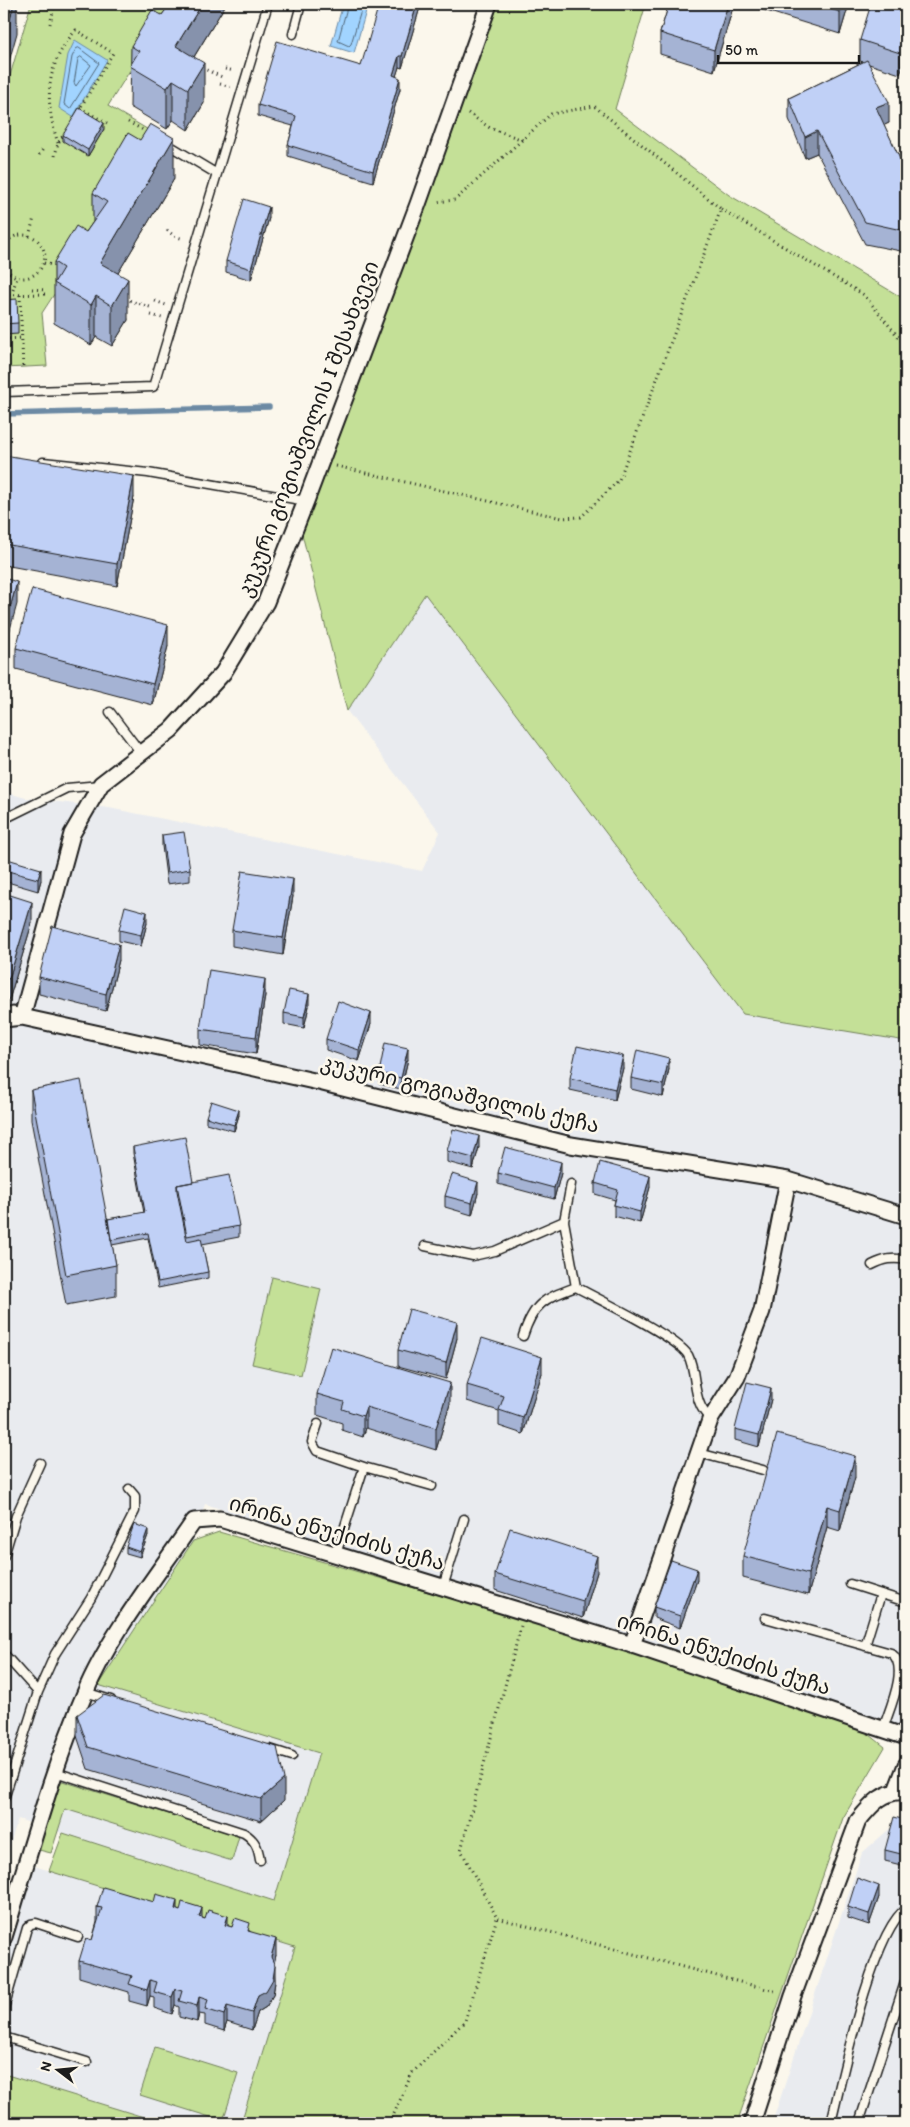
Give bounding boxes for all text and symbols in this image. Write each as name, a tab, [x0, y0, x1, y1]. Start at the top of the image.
scale bar	[718, 32, 859, 64]
text: 50 m	[725, 41, 758, 59]
street label: კუკური გოგიაშვილის I შესახვევი	[232, 257, 384, 601]
street label: კუკური გოგიაშვილის ქუჩა	[318, 1049, 602, 1139]
street label: ირინა ენუქიძის ქუჩა	[227, 1490, 448, 1575]
street label: ირინა ენუქიძის ქუჩა	[614, 1607, 834, 1700]
north arrow	[32, 2044, 82, 2094]
text: N	[37, 2060, 55, 2073]

